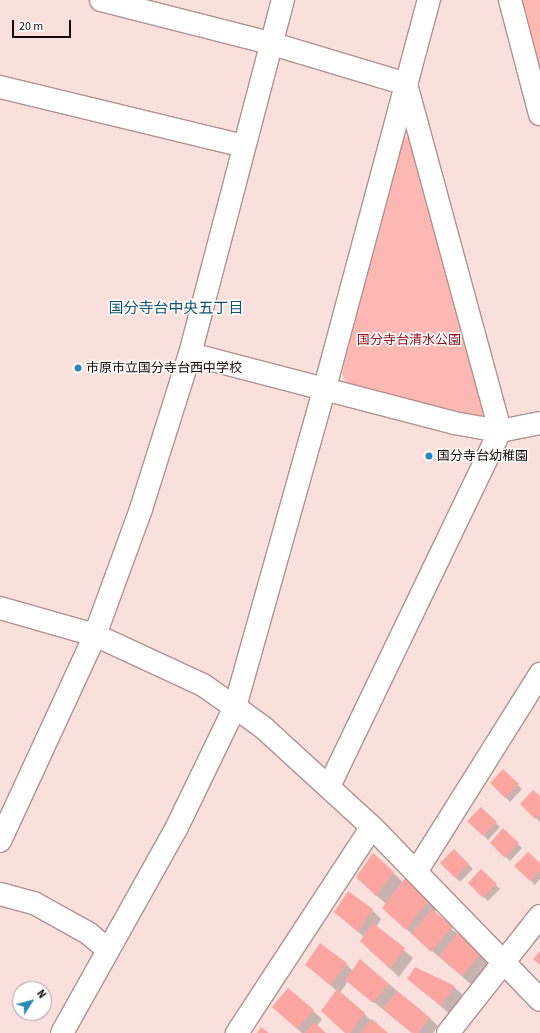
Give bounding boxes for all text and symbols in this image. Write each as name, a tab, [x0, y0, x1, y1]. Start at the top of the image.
scale bar	[14, 12, 73, 38]
text: 20 m	[19, 18, 43, 35]
district label: 国分寺台中央五丁目	[109, 300, 243, 318]
park label: 国分寺台清水公園	[357, 332, 461, 348]
place label: 市原市立国分寺台西中学校	[86, 360, 242, 376]
marker: 市原市立国分寺台西中学校	[73, 363, 83, 373]
place label: 国分寺台幼稚園	[437, 448, 528, 464]
marker: 国分寺台幼稚園	[424, 451, 434, 461]
north arrow	[12, 981, 52, 1021]
text: N	[33, 987, 50, 1002]

